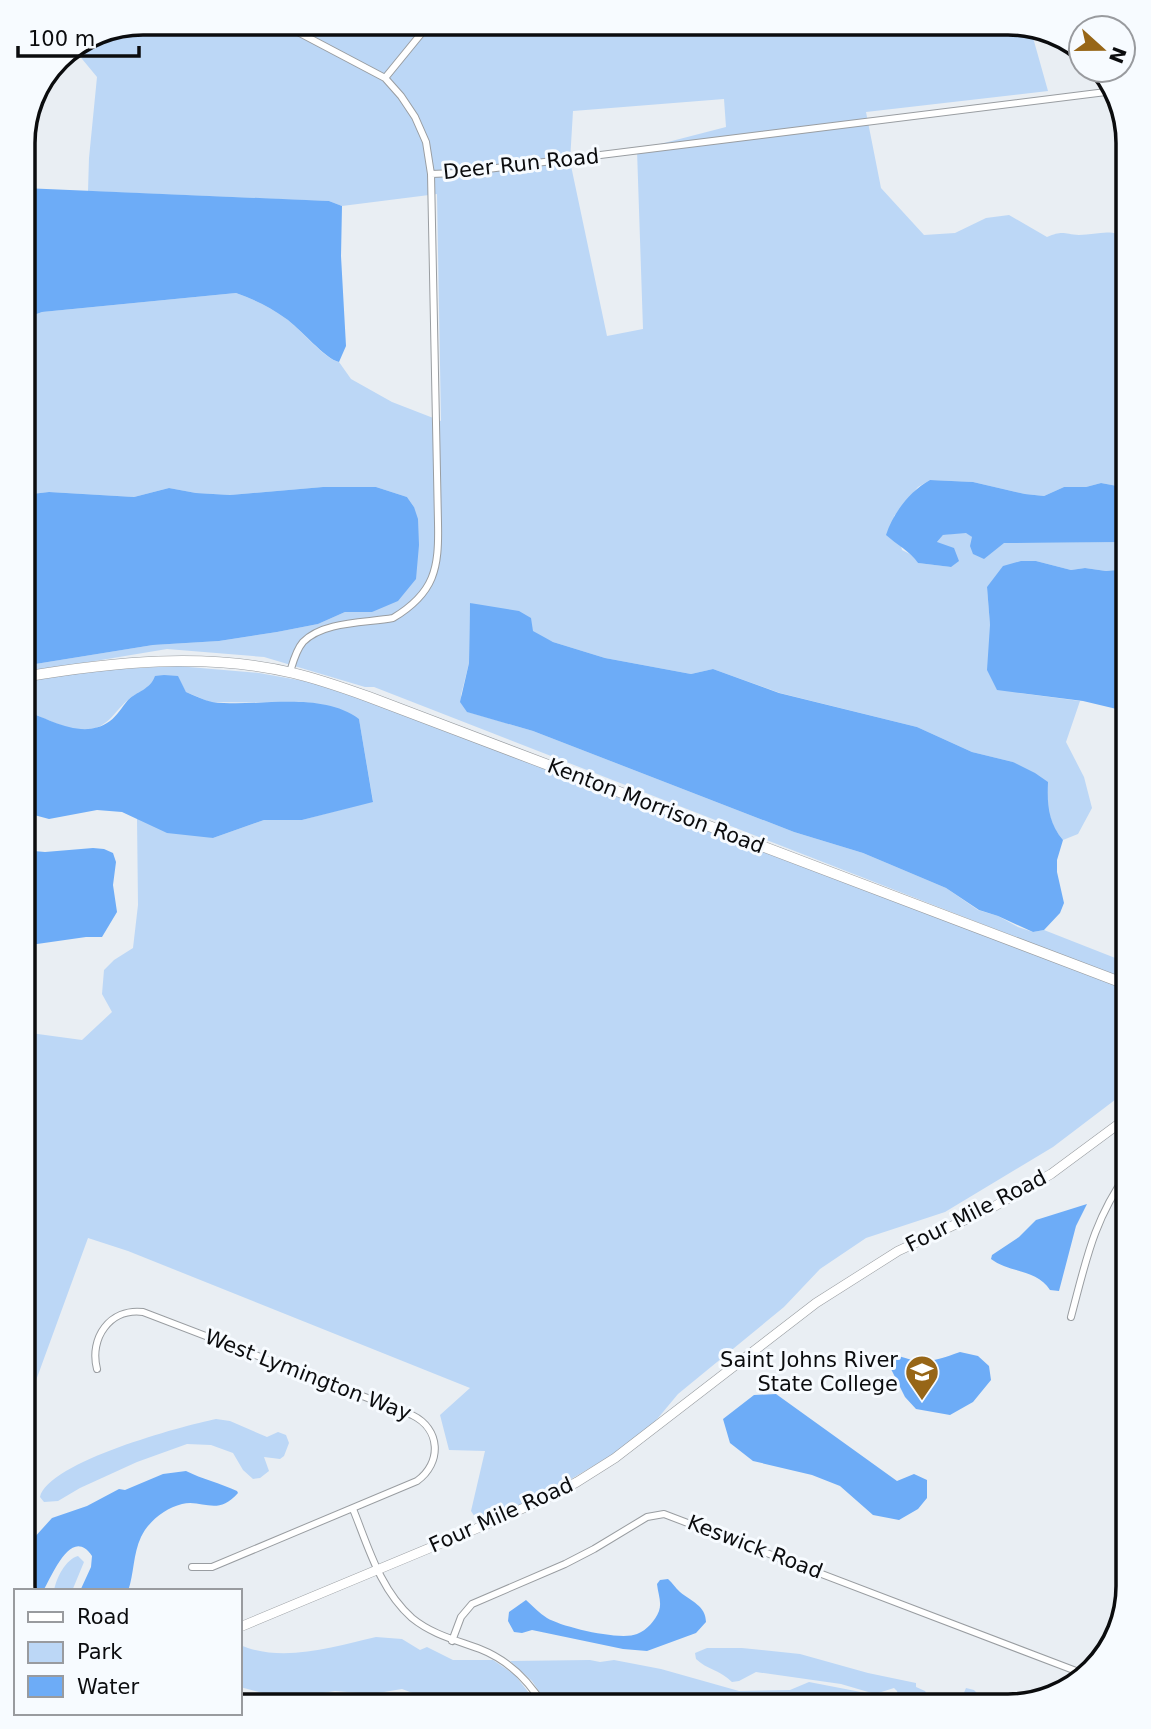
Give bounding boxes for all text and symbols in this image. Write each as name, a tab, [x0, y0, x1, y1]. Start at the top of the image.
scale bar	[18, 14, 138, 58]
north arrow	[1067, 14, 1137, 84]
text: 100 m	[28, 27, 95, 51]
text: N	[1105, 44, 1131, 66]
street label: Deer Run Road	[442, 144, 600, 184]
street label: Kenton Morrison Road	[544, 754, 768, 858]
street label: Four Mile Road	[902, 1165, 1050, 1257]
street label: West Lymington Way	[201, 1325, 415, 1425]
place label: Saint Johns River State College	[720, 1348, 898, 1396]
school or university icon: Saint Johns River State College	[903, 1353, 941, 1402]
street label: Four Mile Road	[425, 1473, 577, 1557]
street label: Keswick Road	[684, 1510, 826, 1584]
legend	[14, 1589, 242, 1715]
text: Road	[77, 1605, 130, 1629]
text: Park	[77, 1640, 123, 1664]
text: Water	[77, 1675, 139, 1699]

